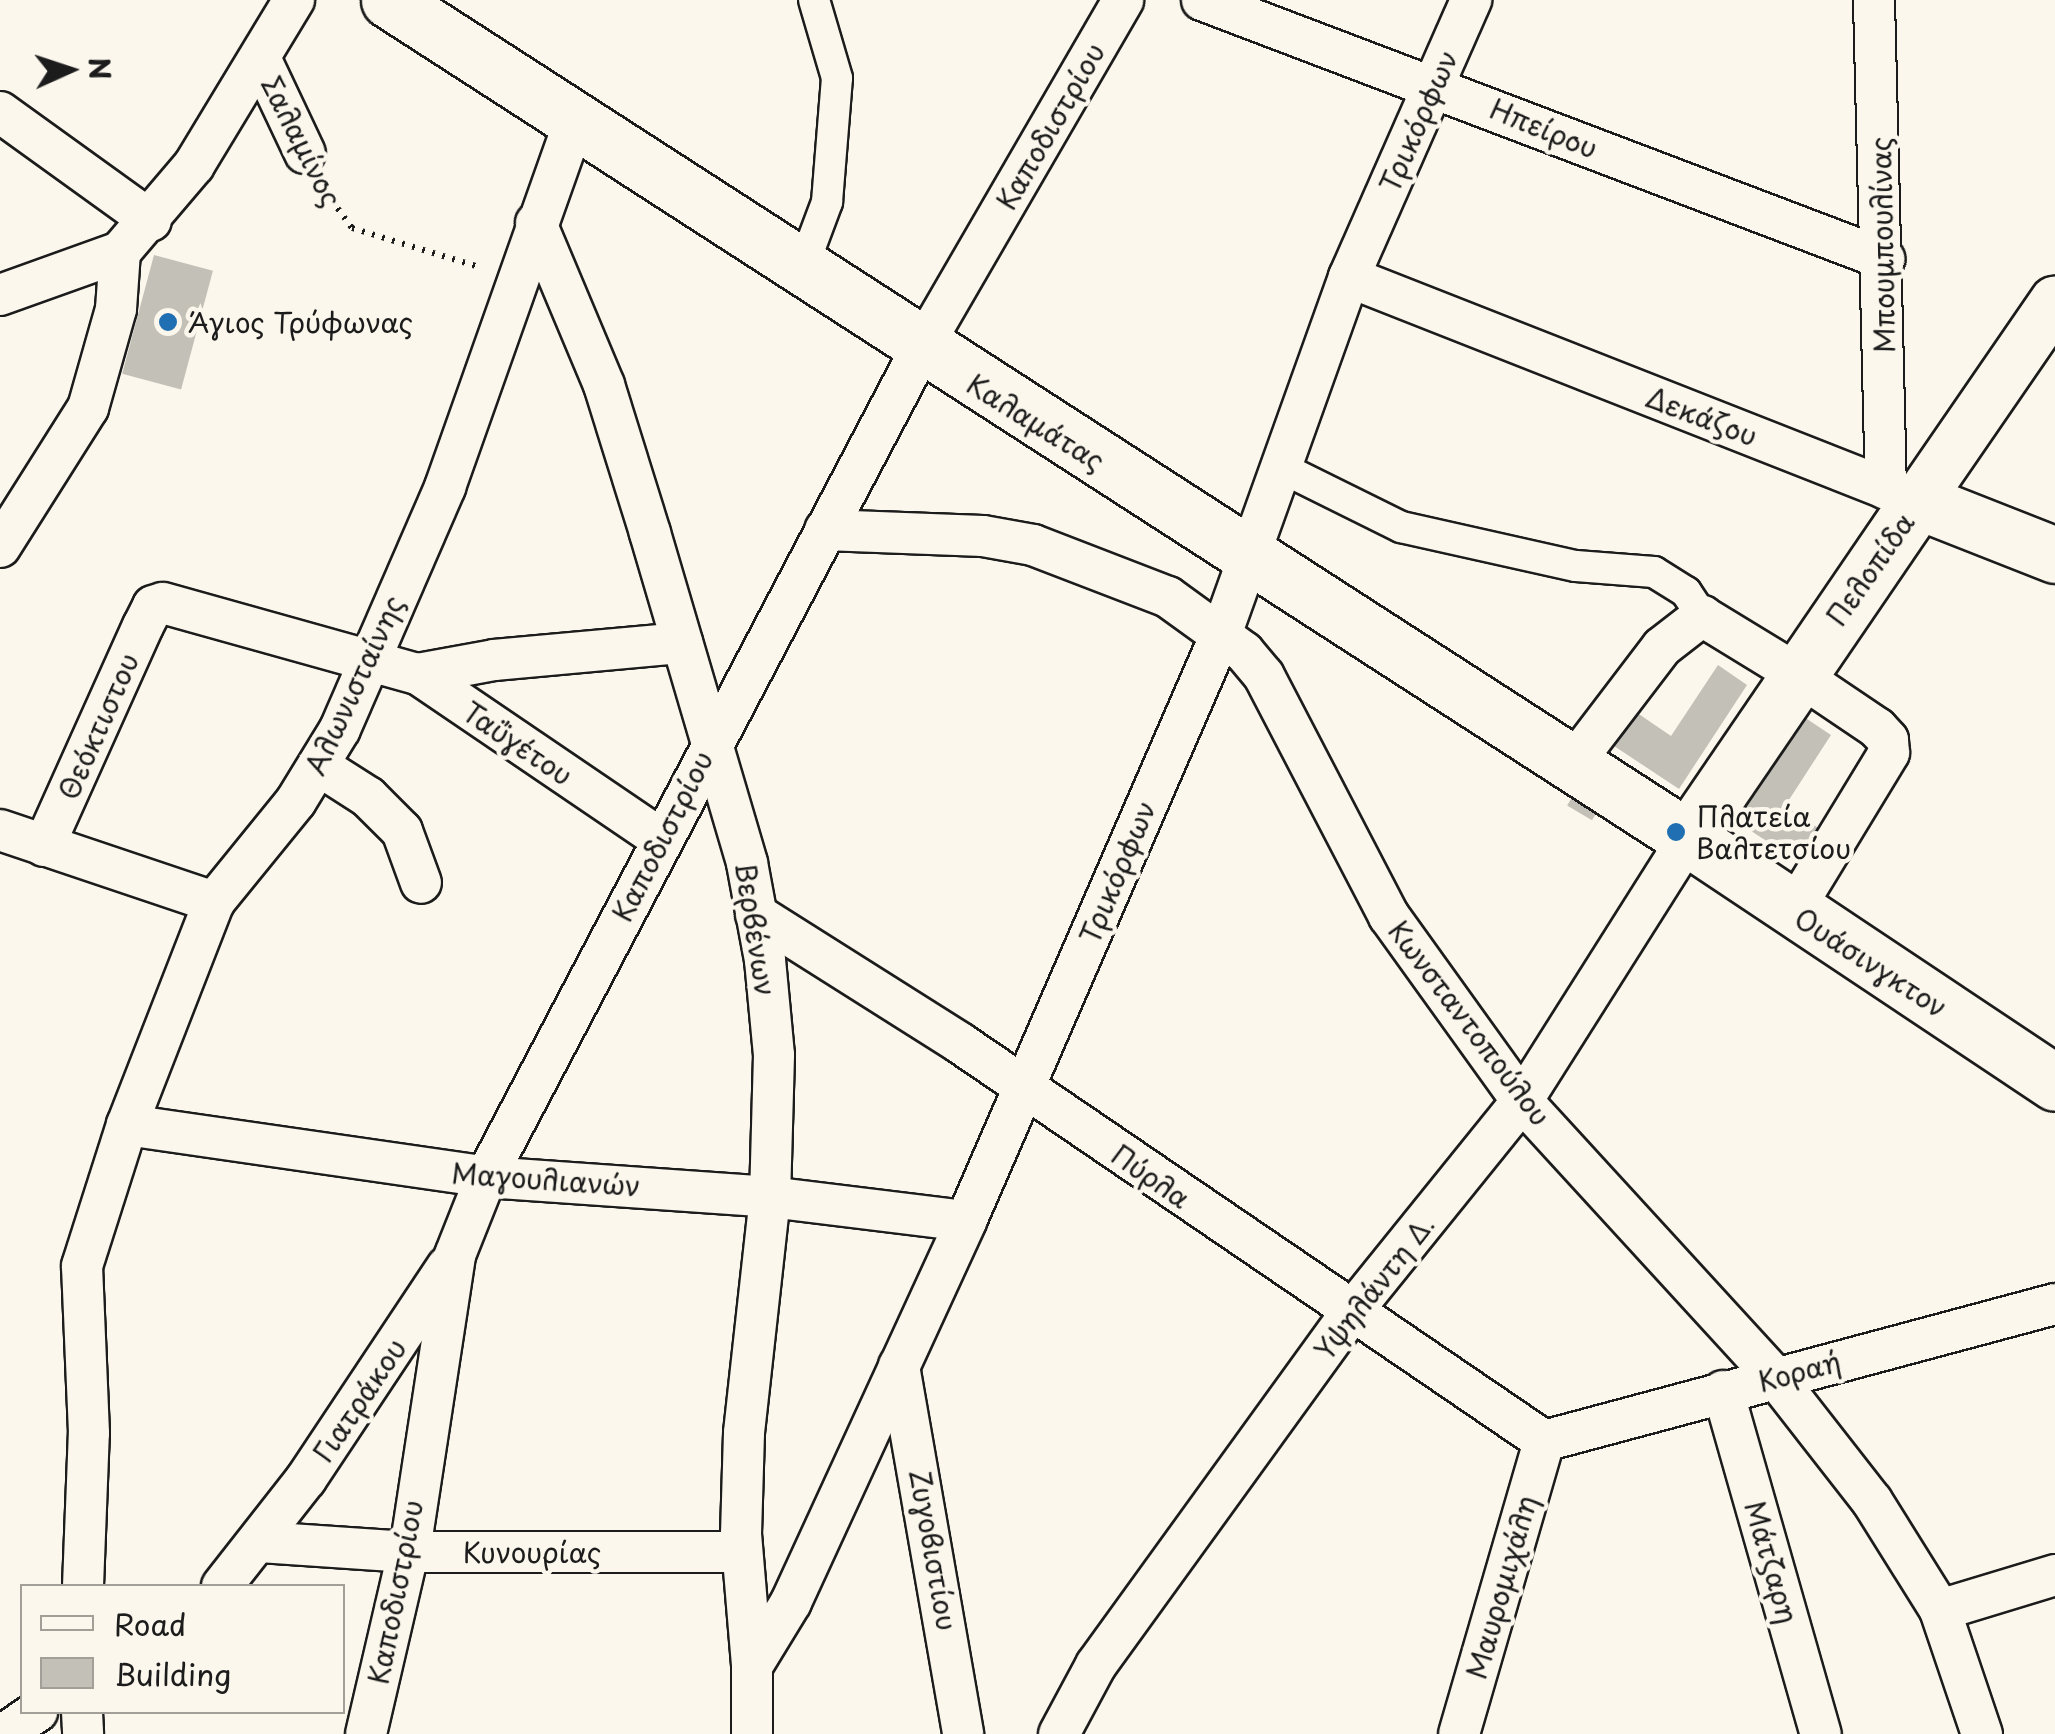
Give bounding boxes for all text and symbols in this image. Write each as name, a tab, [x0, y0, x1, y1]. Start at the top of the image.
north arrow	[20, 20, 120, 120]
street label: Καποδιστρίου	[989, 37, 1111, 215]
street label: Τρικόρφων	[1372, 45, 1464, 197]
text: N	[78, 56, 123, 81]
street label: Σαλαμίνος	[255, 70, 349, 212]
street label: Ηπείρου	[1485, 91, 1603, 165]
street label: Μπουμπουλίνας	[1863, 137, 1901, 353]
place label: Άγιος Τρύφωνας	[188, 305, 413, 339]
marker: Άγιος Τρύφωνας	[157, 311, 179, 333]
street label: Καλαμάτας	[961, 366, 1111, 478]
street label: Δεκάζου	[1642, 379, 1762, 453]
street label: Πελοπίδα	[1819, 506, 1921, 632]
street label: Αλωνισταίνης	[298, 590, 410, 780]
street label: Θεόκτιστου	[51, 647, 145, 805]
street label: Ταΰγέτου	[457, 694, 579, 792]
street label: Καποδιστρίου	[605, 745, 719, 927]
street label: Τρικόρφων	[1072, 796, 1162, 948]
place label: Πλατεία Βαλτετσίου	[1696, 799, 1851, 865]
marker: Πλατεία Βαλτετσίου	[1665, 821, 1687, 843]
street label: Βερβένων	[729, 860, 783, 998]
street label: Ουάσινγκτον	[1789, 900, 1953, 1024]
street label: Κωνσταντοπούλου	[1382, 914, 1558, 1132]
street label: Πύρλα	[1106, 1137, 1196, 1215]
street label: Μαγουλιανών	[450, 1156, 642, 1202]
street label: Υψηλάντη Δ.	[1307, 1208, 1441, 1366]
street label: Γιατράκου	[305, 1332, 413, 1468]
street label: Κοραή	[1754, 1344, 1844, 1398]
street label: Ζυγοβιστίου	[903, 1467, 965, 1633]
street label: Μαυρομιχάλη	[1459, 1491, 1543, 1683]
street label: Καποδιστρίου	[361, 1497, 429, 1687]
street label: Μάτζαρη	[1738, 1497, 1806, 1627]
street label: Κυνουρίας	[463, 1535, 601, 1569]
legend	[20, 1584, 345, 1714]
text: Road	[114, 1601, 187, 1646]
text: Building	[114, 1651, 231, 1696]

